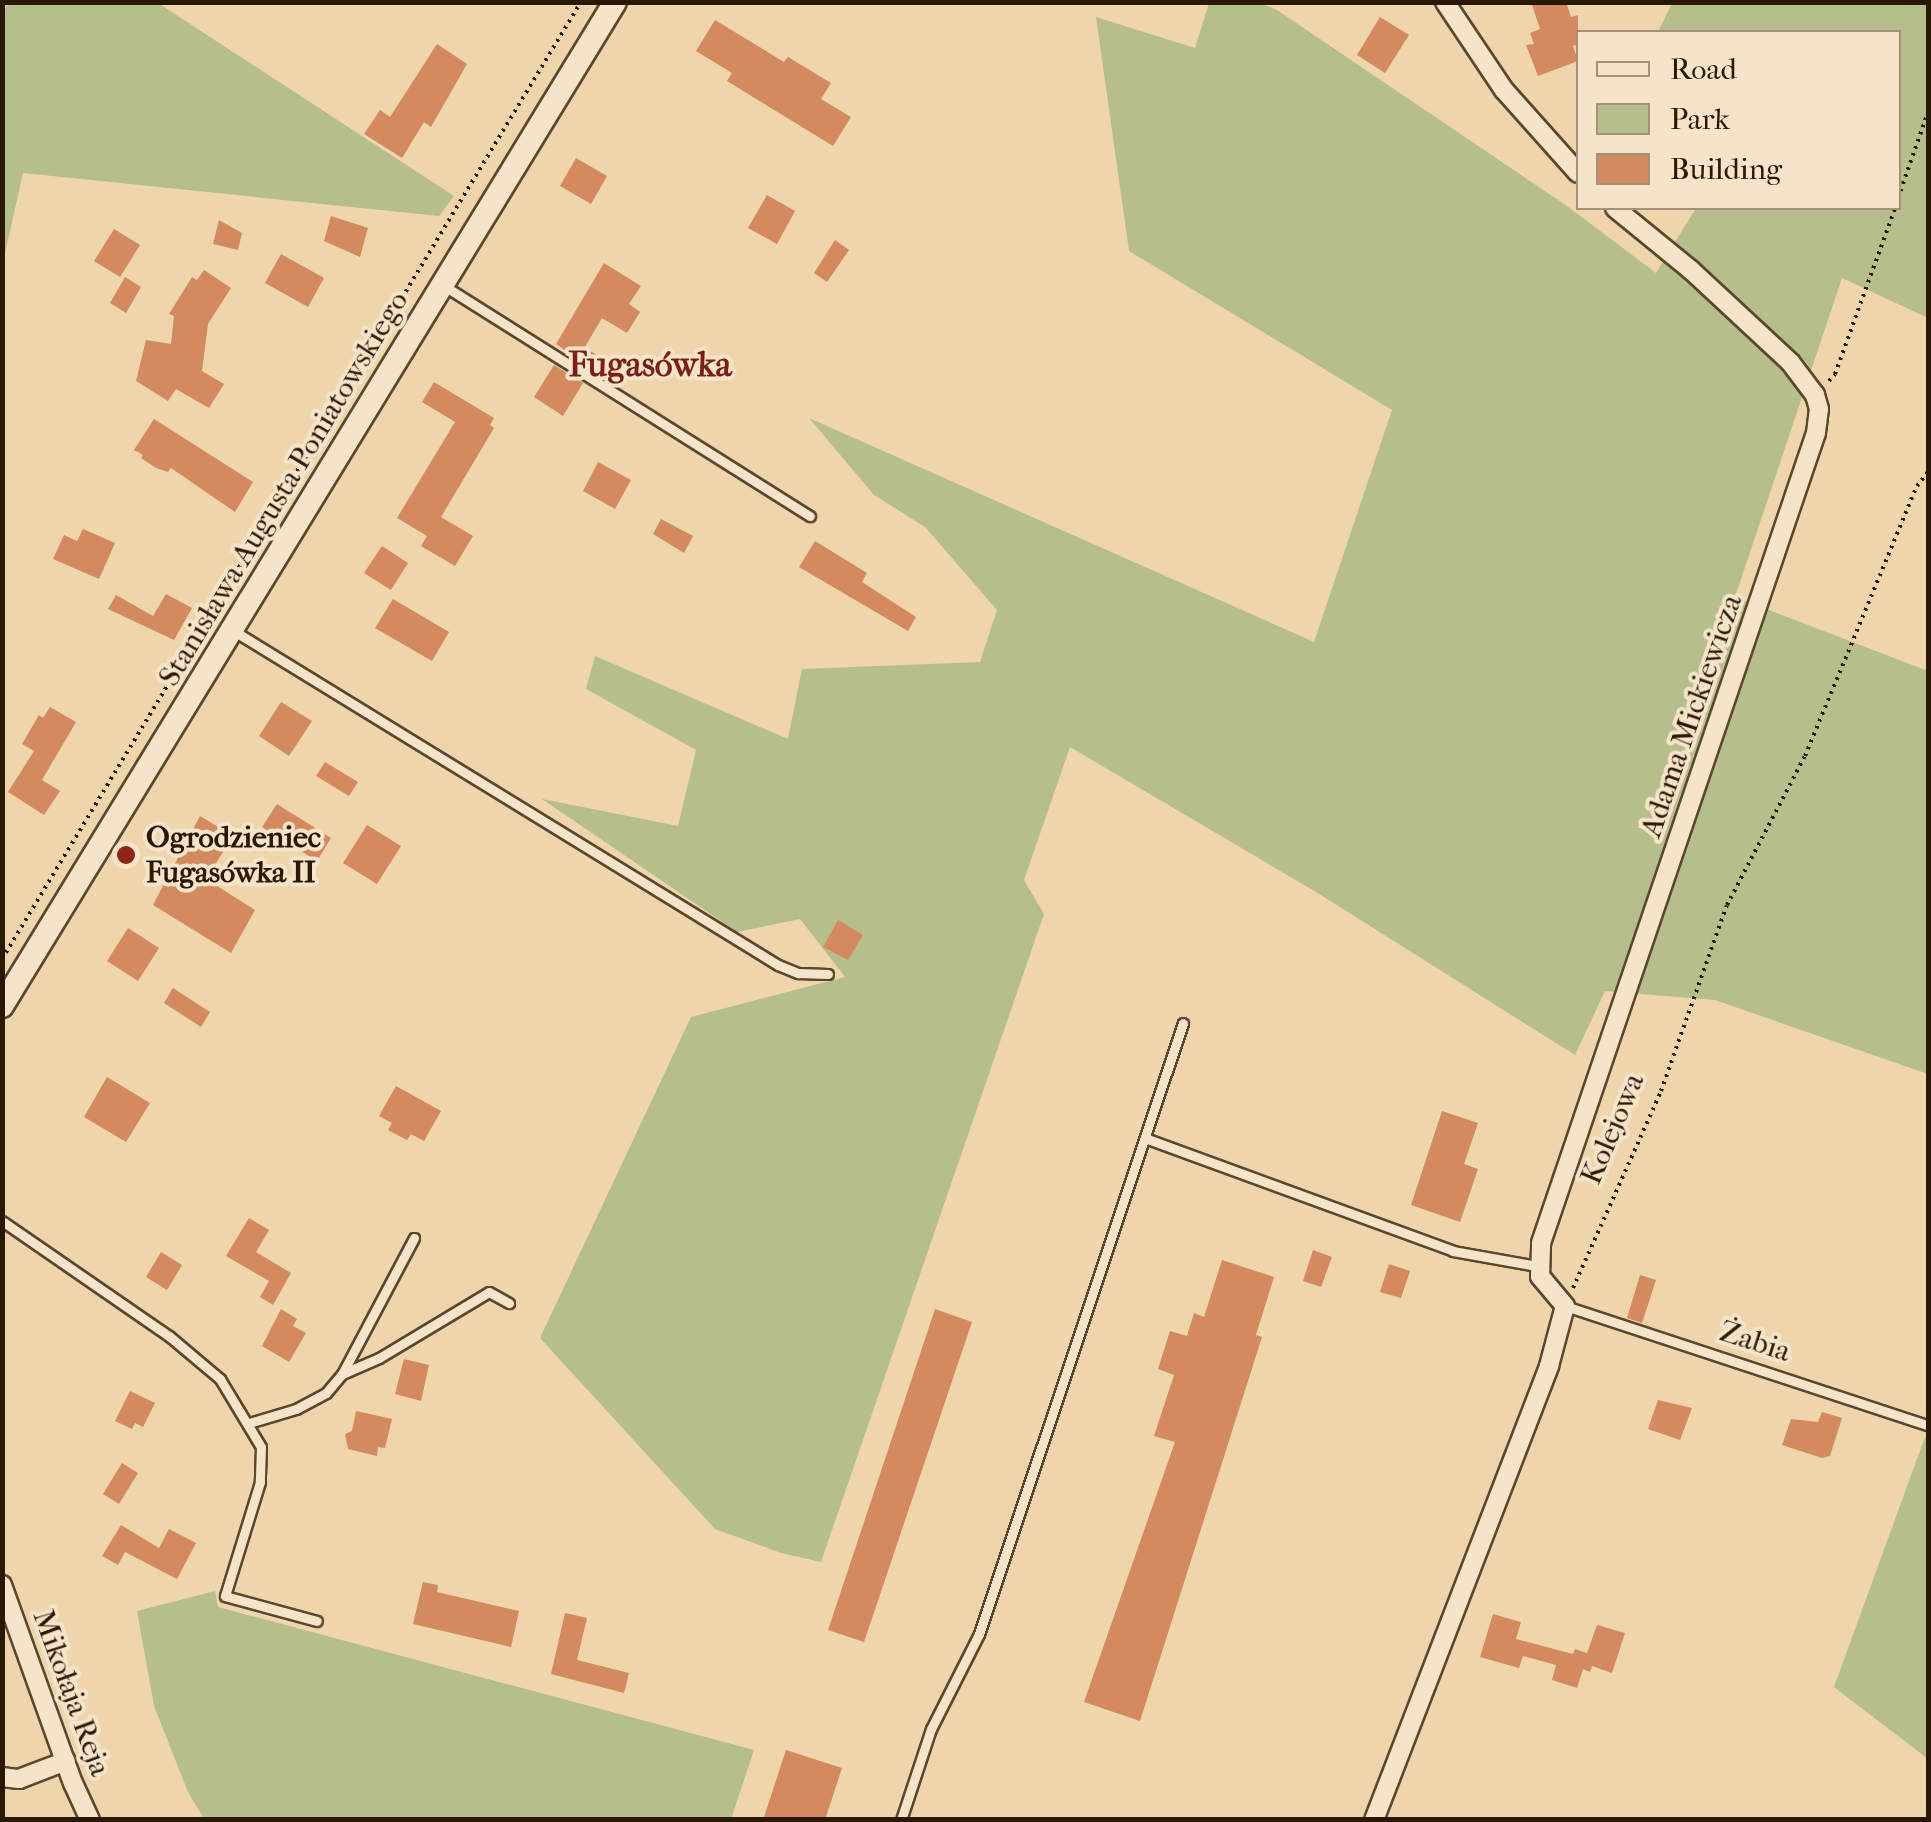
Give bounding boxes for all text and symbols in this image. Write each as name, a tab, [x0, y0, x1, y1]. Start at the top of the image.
legend	[1576, 30, 1901, 210]
text: Road	[1670, 52, 1737, 87]
text: Park	[1670, 102, 1730, 137]
text: Building	[1670, 152, 1782, 187]
street label: Stanisława Augusta Poniatowskiego	[152, 285, 416, 693]
district label: Fugasówka	[568, 344, 732, 386]
street label: Adama Mickiewicza	[1634, 590, 1750, 842]
place label: Ogrodzieniec Fugasówka II	[146, 820, 321, 890]
marker: Ogrodzieniec Fugasówka II	[115, 844, 137, 866]
street label: Kolejowa	[1574, 1068, 1652, 1190]
street label: Żabia	[1715, 1314, 1795, 1370]
street label: Mikołaja Reja	[24, 1605, 118, 1781]

